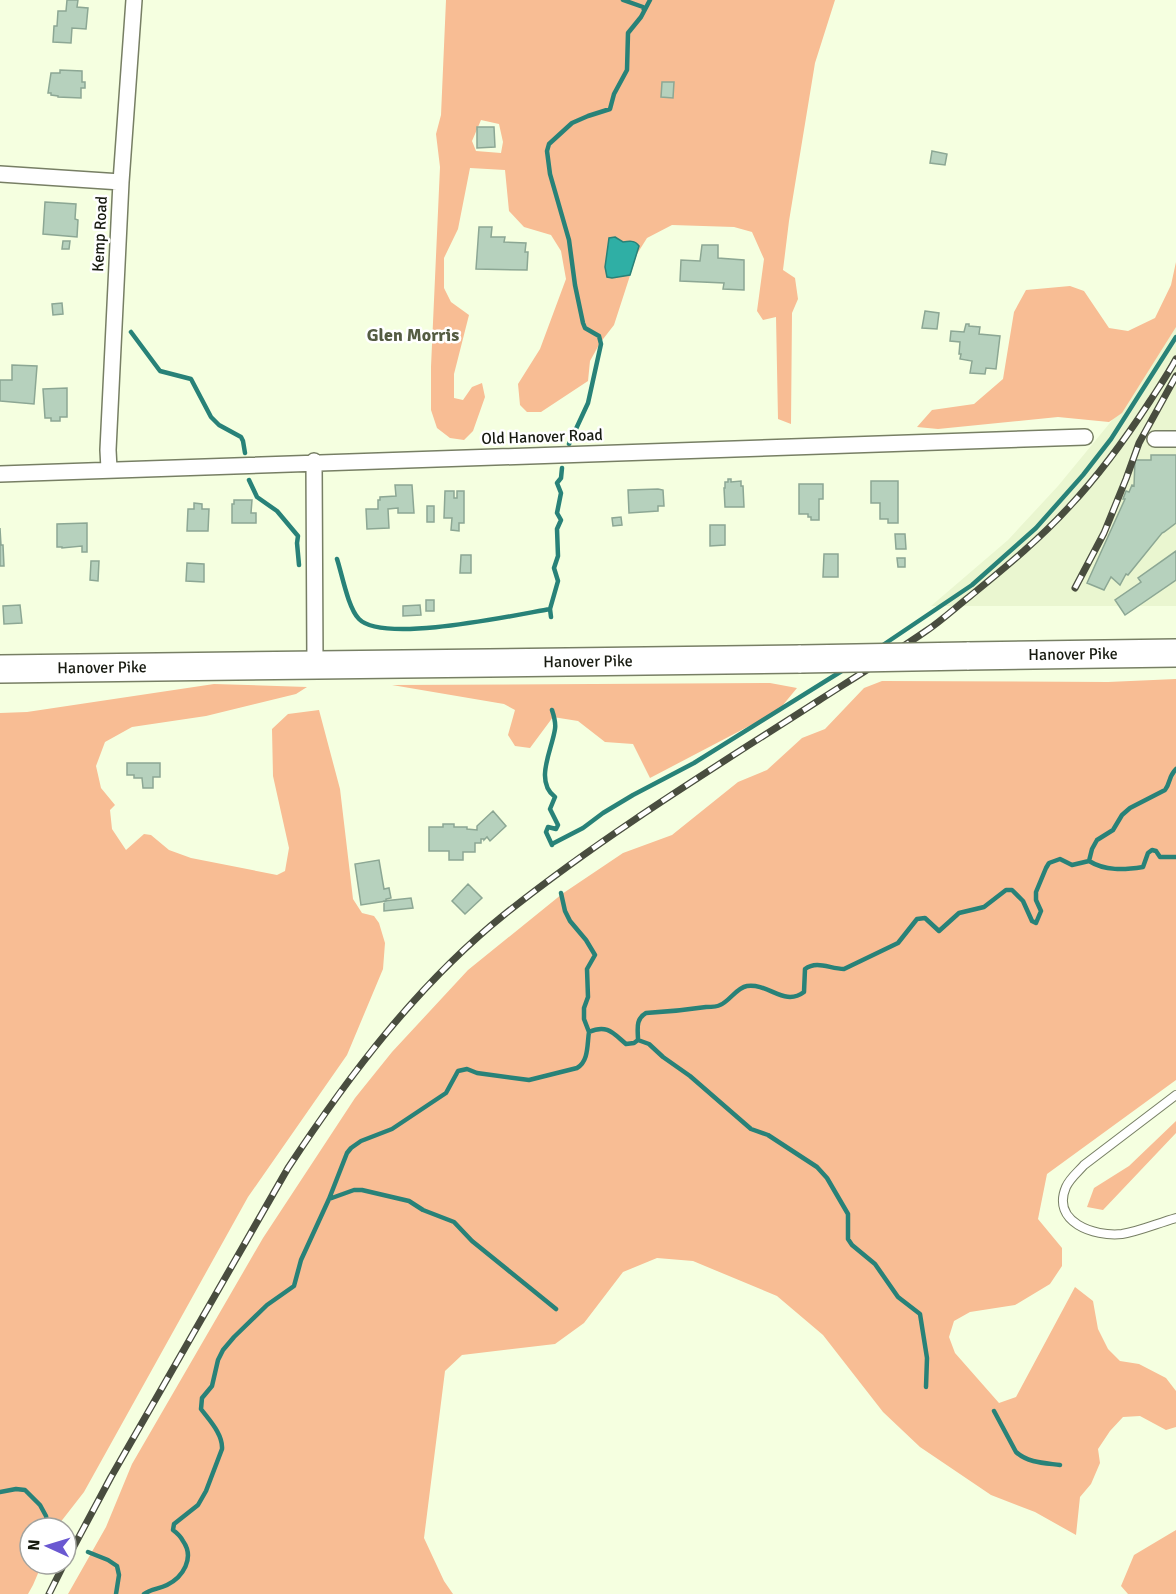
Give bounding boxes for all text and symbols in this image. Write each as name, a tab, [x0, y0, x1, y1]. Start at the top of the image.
street label: Kemp Road	[88, 195, 112, 273]
district label: Glen Morris	[367, 324, 459, 346]
street label: Old Hanover Road	[481, 425, 603, 449]
street label: Hanover Pike	[1028, 644, 1118, 665]
street label: Hanover Pike	[543, 651, 633, 672]
street label: Hanover Pike	[57, 657, 147, 678]
north arrow	[18, 1516, 78, 1576]
text: N	[24, 1539, 44, 1551]

